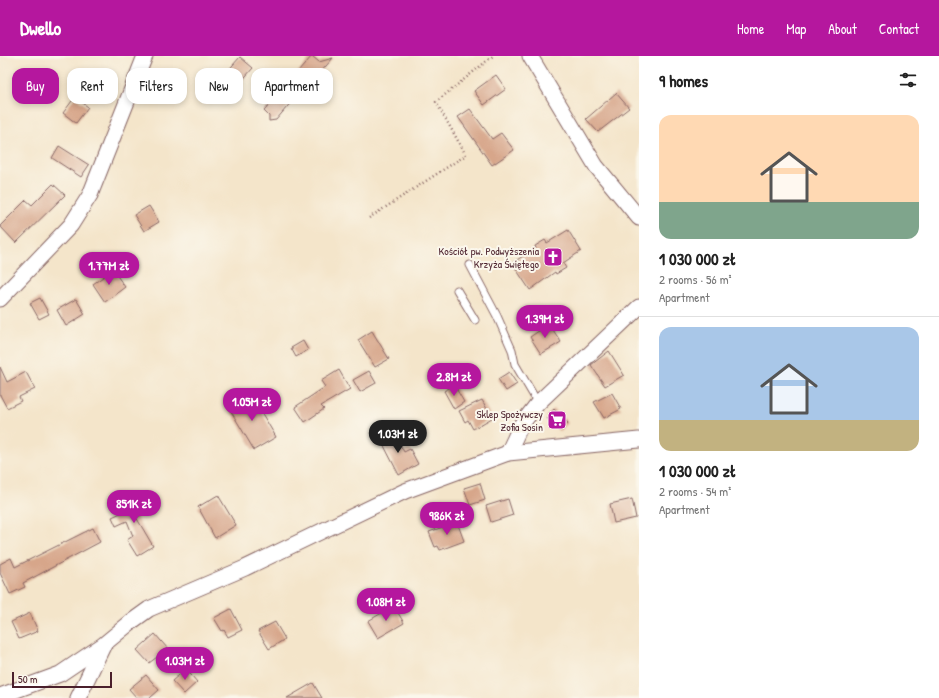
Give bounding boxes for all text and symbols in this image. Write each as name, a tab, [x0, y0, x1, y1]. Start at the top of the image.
text: Dwello	[20, 15, 61, 41]
text: Home	[737, 19, 764, 38]
text: Map	[786, 19, 806, 38]
text: About	[828, 19, 857, 38]
text: Contact	[879, 19, 919, 38]
chip: Buy	[12, 68, 59, 104]
chip: Rent	[67, 68, 118, 104]
chip: Filters	[126, 68, 187, 104]
chip: New	[195, 68, 243, 104]
chip: Apartment	[251, 68, 333, 104]
text: 9 homes	[659, 69, 708, 92]
icon: filters	[897, 69, 919, 91]
icon: home	[753, 141, 825, 213]
place label: Kościół pw. Podwyższenia Krzyża Świętego	[438, 244, 540, 271]
church icon: Kościół pw. Podwyższenia Krzyża Świętego	[542, 246, 564, 268]
text: 1 030 000 zł	[659, 247, 736, 270]
pin: 1.77M zł	[68, 252, 150, 286]
text: 1.77M zł	[88, 256, 130, 274]
text: 2 rooms · 56 m²	[659, 270, 732, 288]
text: Apartment	[659, 288, 710, 306]
pin: 1.39M zł	[504, 305, 586, 339]
text: 1.39M zł	[525, 309, 565, 327]
icon: home	[753, 353, 825, 425]
pin: 2.8M zł	[417, 363, 491, 397]
text: 2.8M zł	[436, 367, 472, 385]
pin: 1.05M zł	[211, 388, 293, 422]
text: 1.05M zł	[232, 392, 272, 410]
place label: Sklep Spożywczy Zofia Sosin	[477, 407, 543, 434]
supermarket icon: Sklep Spożywczy Zofia Sosin	[546, 409, 568, 431]
pin: 1.03M zł	[357, 420, 439, 454]
text: 1.03M zł	[378, 424, 418, 442]
text: 1 030 000 zł	[659, 459, 736, 482]
text: 2 rooms · 54 m²	[659, 482, 731, 500]
pin: 851K zł	[97, 490, 171, 524]
text: 851K zł	[116, 494, 152, 512]
text: Apartment	[659, 500, 710, 518]
pin: 986K zł	[410, 502, 484, 536]
text: 986K zł	[429, 506, 465, 524]
pin: 1.08M zł	[345, 588, 427, 622]
text: 1.08M zł	[366, 592, 406, 610]
pin: 1.03M zł	[144, 647, 226, 681]
text: 1.03M zł	[165, 651, 205, 669]
scale bar	[12, 670, 112, 689]
text: 50 m	[18, 672, 38, 686]

